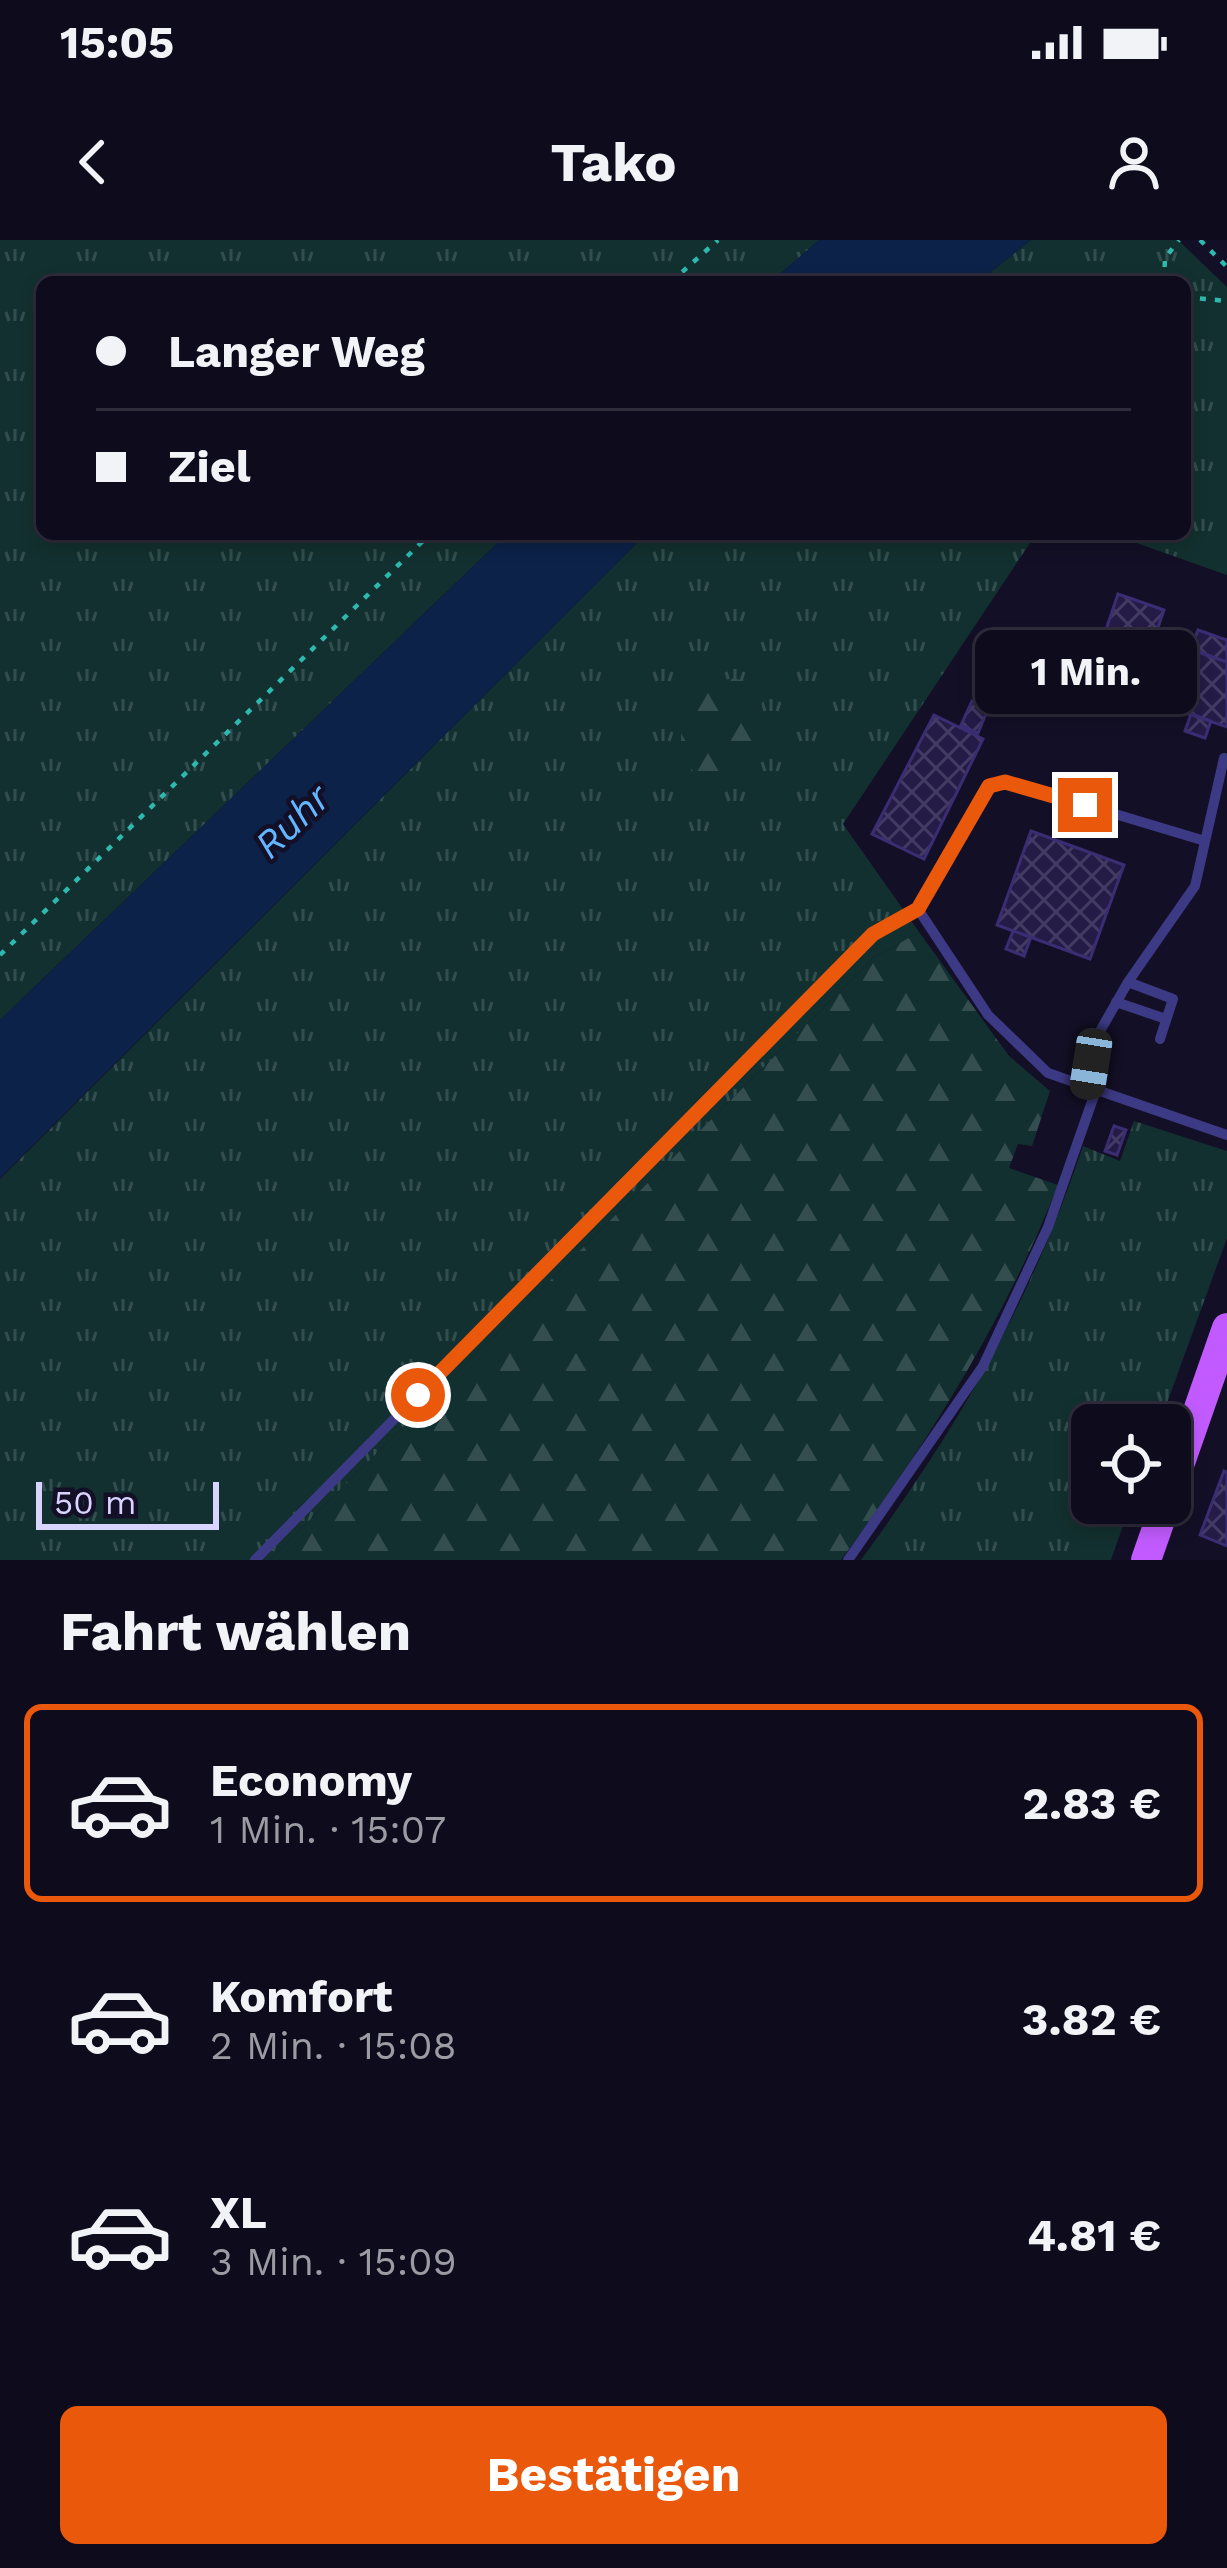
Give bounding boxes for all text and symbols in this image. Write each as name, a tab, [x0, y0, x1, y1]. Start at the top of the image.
text: 15:05	[60, 16, 174, 69]
icon: back	[60, 129, 126, 195]
icon: person	[1101, 129, 1167, 195]
text: Tako	[550, 131, 677, 194]
text: Langer Weg	[168, 325, 425, 378]
text: Ziel	[168, 440, 250, 493]
callout: 1 Min.	[974, 631, 1196, 715]
text: 1 Min.	[1031, 649, 1141, 694]
water label: Ruhr	[245, 774, 340, 867]
route end	[1058, 778, 1112, 832]
car	[1068, 1026, 1114, 1102]
route start	[391, 1368, 445, 1422]
map controls	[1071, 1404, 1191, 1524]
button: locate	[1071, 1404, 1191, 1524]
scale bar	[36, 1476, 219, 1529]
text: 50 m	[54, 1483, 136, 1522]
text: Fahrt wählen	[60, 1600, 411, 1663]
icon: car	[66, 1749, 174, 1857]
text: Economy	[210, 1754, 412, 1807]
text: 2.83 €	[1022, 1777, 1161, 1830]
text: 1 Min. · 15:07	[210, 1807, 446, 1852]
icon: car	[66, 1965, 174, 2073]
text: Komfort	[210, 1970, 392, 2023]
text: 3.82 €	[1022, 1993, 1161, 2046]
text: 2 Min. · 15:08	[210, 2023, 457, 2068]
icon: car	[66, 2181, 174, 2289]
text: XL	[210, 2186, 267, 2239]
text: 4.81 €	[1027, 2209, 1161, 2262]
text: 3 Min. · 15:09	[210, 2239, 457, 2284]
button: Bestätigen	[60, 2406, 1167, 2544]

